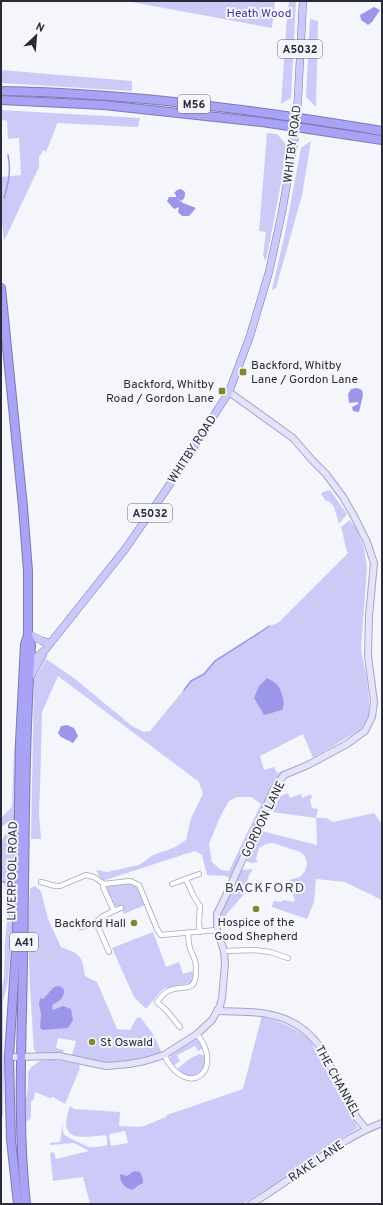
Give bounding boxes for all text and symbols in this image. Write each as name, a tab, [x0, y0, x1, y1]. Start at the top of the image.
park label: Heath Wood	[227, 6, 291, 22]
north arrow	[16, 16, 56, 56]
text: N	[33, 20, 47, 36]
road number: A5032	[278, 40, 322, 58]
road number: M56	[178, 95, 210, 113]
street label: WHITBY ROAD	[280, 104, 306, 184]
place label: Backford, Whitby Lane / Gordon Lane	[251, 358, 358, 388]
marker: Backford, Whitby Lane / Gordon Lane	[238, 367, 248, 377]
place label: Backford, Whitby Road / Gordon Lane	[106, 377, 214, 407]
marker: Backford, Whitby Road / Gordon Lane	[217, 386, 227, 396]
street label: WHITBY ROAD	[165, 412, 221, 487]
road number: A5032	[128, 504, 172, 522]
street label: GORDON LANE	[238, 778, 289, 861]
street label: LIVERPOOL ROAD	[4, 821, 22, 921]
district label: BACKFORD	[225, 880, 305, 897]
marker: Hospice of the Good Shepherd	[251, 904, 261, 914]
place label: Hospice of the Good Shepherd	[214, 915, 298, 945]
place label: Backford Hall	[54, 916, 126, 932]
marker: Backford Hall	[129, 918, 139, 928]
road number: A41	[10, 933, 38, 951]
place label: St Oswald	[100, 1035, 153, 1051]
marker: St Oswald	[87, 1037, 97, 1047]
street label: THE CHANNEL	[311, 1043, 364, 1120]
street label: RAKE LANE	[286, 1137, 348, 1186]

